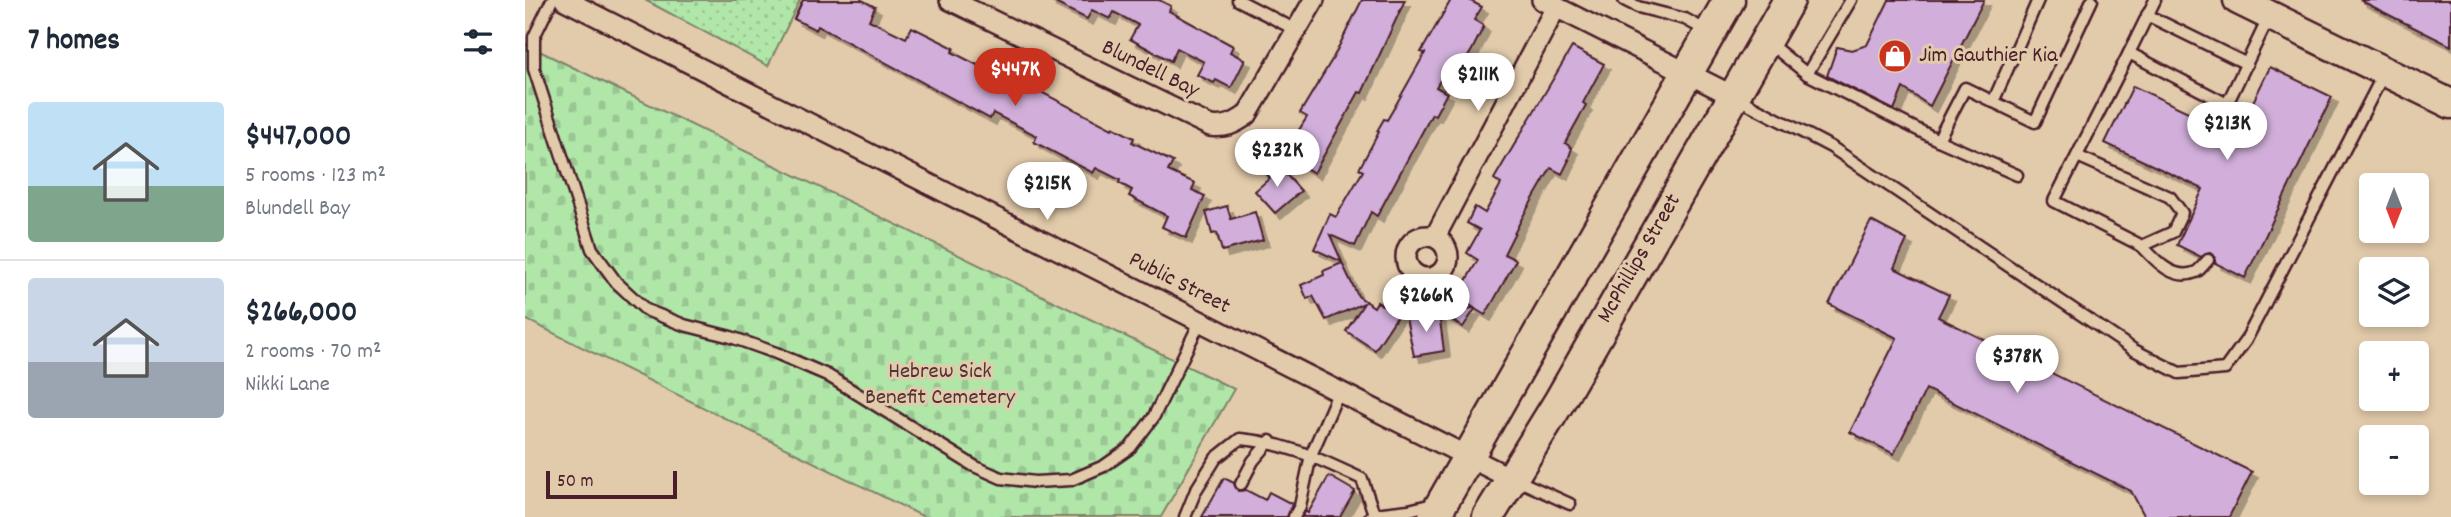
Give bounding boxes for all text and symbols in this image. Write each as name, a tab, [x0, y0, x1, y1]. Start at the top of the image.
text: 7 homes	[28, 21, 120, 64]
icon: filters	[459, 23, 497, 61]
street label: Blundell Bay	[1096, 32, 1205, 108]
shop icon: Jim Gauthier Kia	[1876, 37, 1914, 75]
place label: Jim Gauthier Kia	[1919, 40, 2059, 73]
pin: $447K	[966, 48, 1064, 108]
text: $447K	[990, 54, 1040, 87]
pin: $211K	[1429, 54, 1527, 113]
text: $211K	[1457, 59, 1499, 92]
pin: $213K	[2178, 102, 2276, 162]
text: $213K	[2203, 108, 2251, 141]
text: $447,000	[245, 117, 351, 160]
icon: home	[84, 130, 168, 214]
pin: $232K	[1228, 130, 1326, 189]
text: $232K	[1251, 135, 1303, 168]
text: 5 rooms · 123 m²	[245, 160, 386, 193]
pin: $215K	[998, 162, 1096, 222]
text: $215K	[1023, 168, 1071, 201]
north arrow	[2359, 173, 2429, 243]
map controls	[2359, 173, 2429, 495]
street label: McPhillips Street	[1590, 188, 1690, 330]
text: Blundell Bay	[245, 193, 350, 226]
street label: Public Street	[1122, 244, 1236, 324]
button: layers	[2359, 257, 2429, 327]
pin: $266K	[1377, 274, 1475, 334]
text: $266K	[1399, 280, 1453, 313]
text: $266,000	[245, 293, 357, 336]
icon: home	[84, 306, 168, 390]
text: 2 rooms · 70 m²	[245, 336, 381, 369]
pin: $378K	[1968, 336, 2066, 395]
text: $378K	[1992, 341, 2042, 374]
button: +	[2359, 341, 2429, 411]
park label: Hebrew Sick Benefit Cemetery	[865, 356, 1016, 415]
text: Nikki Lane	[245, 369, 330, 402]
button: −	[2359, 425, 2429, 495]
scale bar	[546, 468, 677, 500]
text: 50 m	[557, 469, 594, 496]

